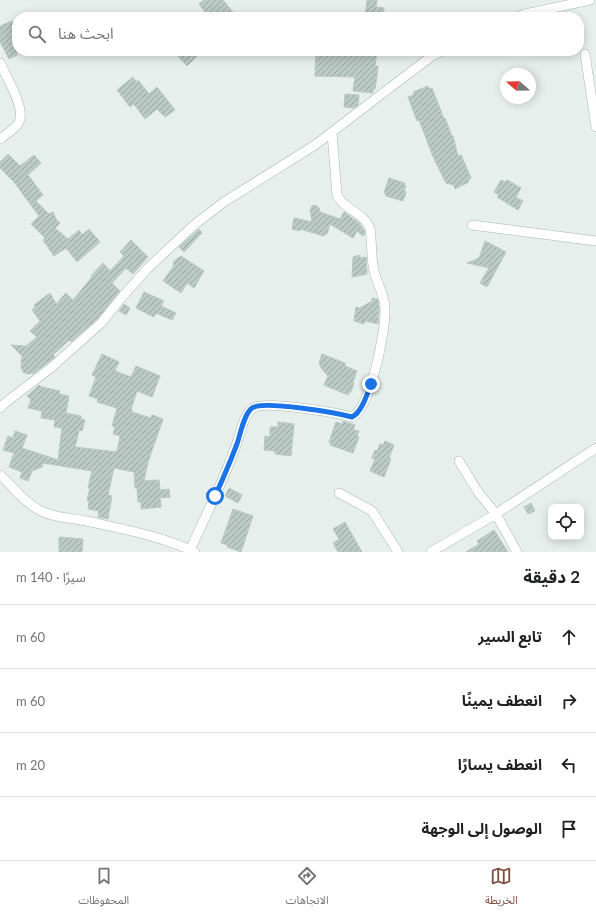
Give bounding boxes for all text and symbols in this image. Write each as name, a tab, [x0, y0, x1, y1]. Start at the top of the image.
search box	[12, 12, 584, 56]
icon: search	[26, 23, 48, 45]
text: ابحث هنا	[58, 24, 114, 42]
north arrow	[500, 68, 536, 104]
route end	[362, 375, 380, 393]
route start	[206, 487, 224, 505]
map controls	[548, 504, 584, 540]
button: locate	[548, 504, 584, 540]
text: 2 دقيقة	[523, 566, 580, 587]
text: سيرًا · 140 m	[16, 569, 86, 585]
icon: ahead	[558, 626, 580, 648]
text: تابع السير	[478, 627, 542, 645]
text: 60 m	[16, 629, 45, 645]
icon: right	[558, 690, 580, 712]
text: انعطف يمينًا	[462, 691, 542, 709]
text: 60 m	[16, 693, 45, 709]
icon: left	[558, 754, 580, 776]
text: انعطف يسارًا	[458, 755, 542, 773]
text: 20 m	[16, 757, 45, 773]
icon: arrive	[558, 818, 580, 840]
text: الوصول إلى الوجهة	[421, 819, 542, 837]
tab: المحفوظات	[78, 865, 129, 912]
tab: الاتجاهات	[286, 865, 329, 912]
tab: الخريطة	[485, 865, 518, 912]

